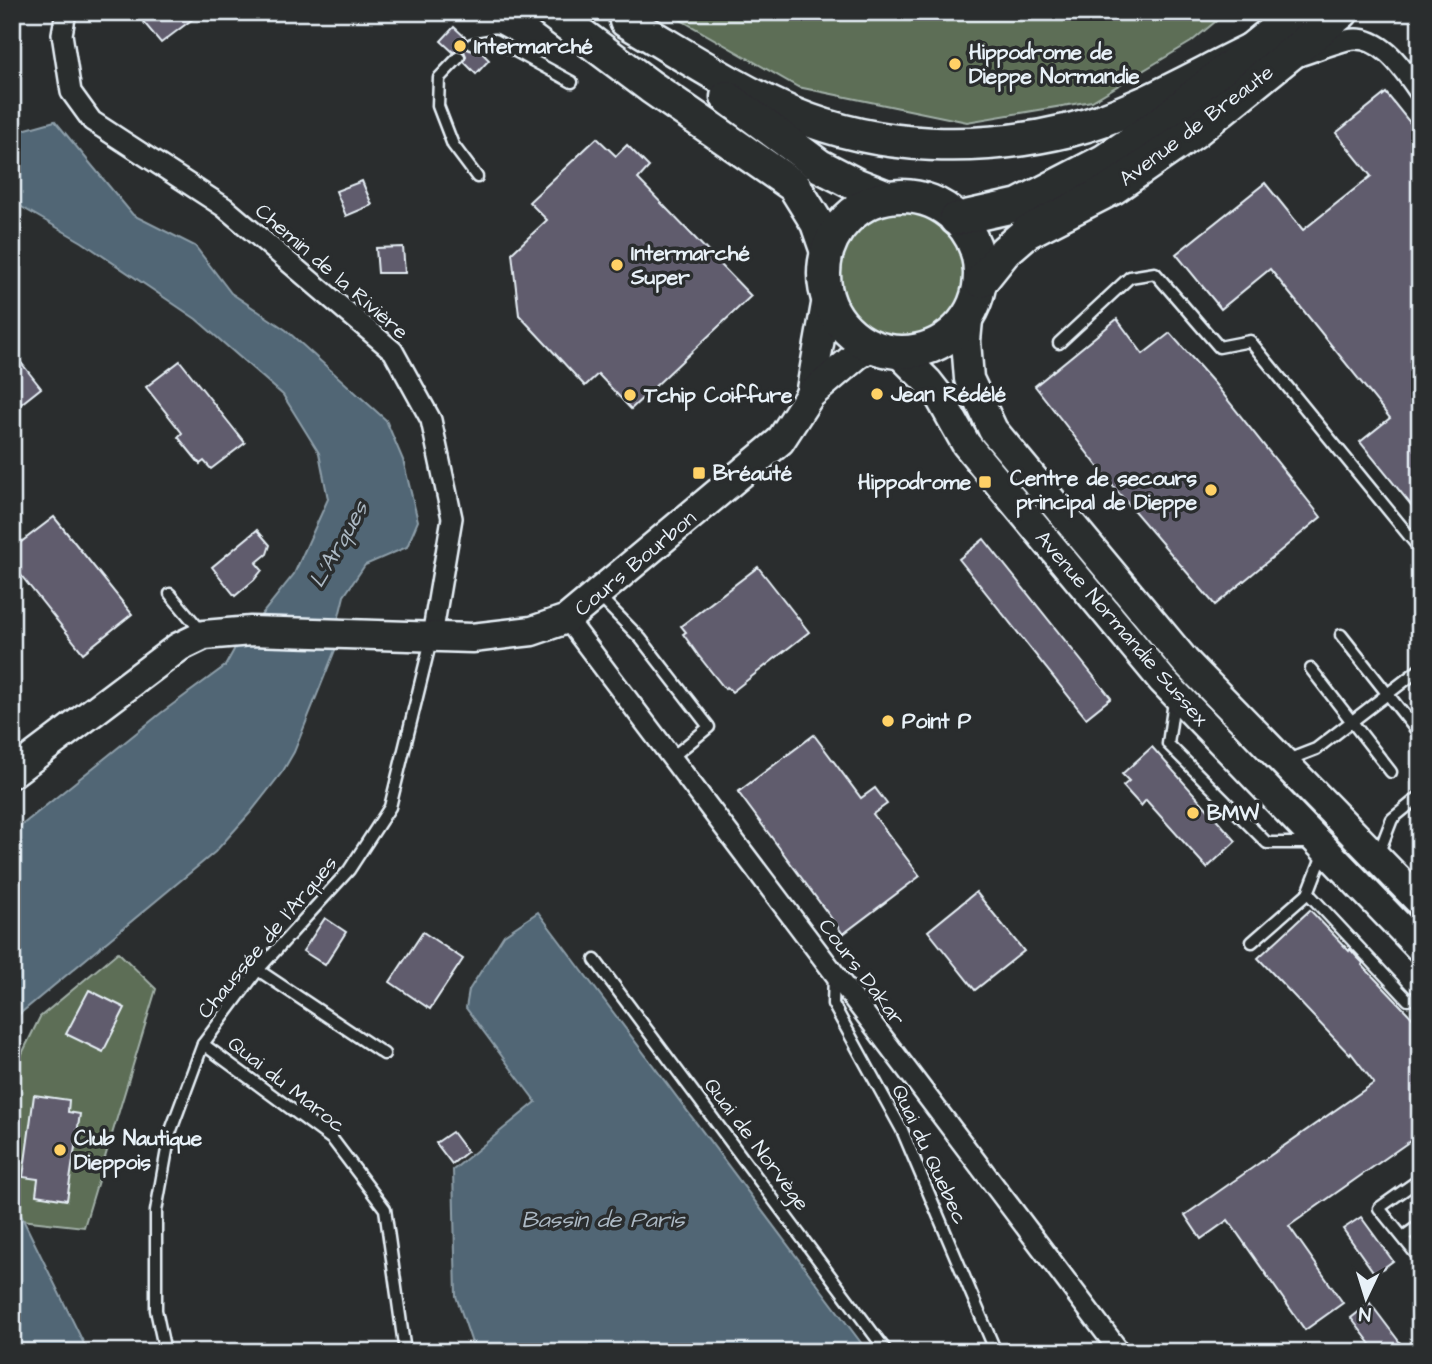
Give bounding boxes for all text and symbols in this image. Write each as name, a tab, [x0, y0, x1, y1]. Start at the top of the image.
place label: Intermarché	[474, 32, 593, 61]
marker: Intermarché	[452, 38, 468, 54]
place label: Hippodrome de Dieppe Normandie	[969, 38, 1140, 92]
marker: Hippodrome de Dieppe Normandie	[947, 56, 963, 72]
street label: Avenue de Breaute	[1113, 58, 1279, 193]
street label: Chemin de la Rivière	[249, 197, 415, 346]
place label: Intermarché Super	[630, 239, 750, 293]
marker: Intermarché Super	[609, 257, 625, 273]
place label: Jean Rédélé	[890, 380, 1007, 409]
place label: Tchip Coiffure	[643, 381, 793, 411]
marker: Jean Rédélé	[869, 386, 885, 402]
marker: Tchip Coiffure	[622, 387, 638, 403]
place label: Bréauté	[713, 459, 793, 488]
place label: Centre de secours principal de Dieppe	[1010, 464, 1198, 518]
marker: Bréauté	[691, 465, 707, 481]
place label: Hippodrome	[858, 468, 972, 498]
marker: Hippodrome	[977, 474, 993, 490]
marker: Centre de secours principal de Dieppe	[1203, 482, 1219, 498]
water label: L'Arques	[301, 494, 377, 593]
street label: Cours Bourbon	[568, 504, 702, 623]
street label: Avenue Normandie Sussex	[1028, 524, 1215, 733]
place label: Point P	[902, 707, 972, 736]
marker: Point P	[880, 713, 896, 729]
place label: BMW	[1207, 799, 1259, 828]
marker: BMW	[1185, 805, 1201, 821]
street label: Chaussée de l'Arques	[191, 850, 344, 1025]
street label: Cours Dakar	[812, 913, 912, 1032]
street label: Quai du Maroc	[222, 1029, 352, 1140]
street label: Quai de Norvège	[695, 1072, 816, 1218]
street label: Quai du Quebec	[884, 1080, 975, 1229]
place label: Club Nautique Dieppois	[74, 1124, 203, 1178]
marker: Club Nautique Dieppois	[52, 1142, 68, 1158]
water label: Bassin de Paris	[522, 1204, 686, 1236]
north arrow	[1330, 1262, 1400, 1332]
text: N	[1358, 1300, 1372, 1327]

